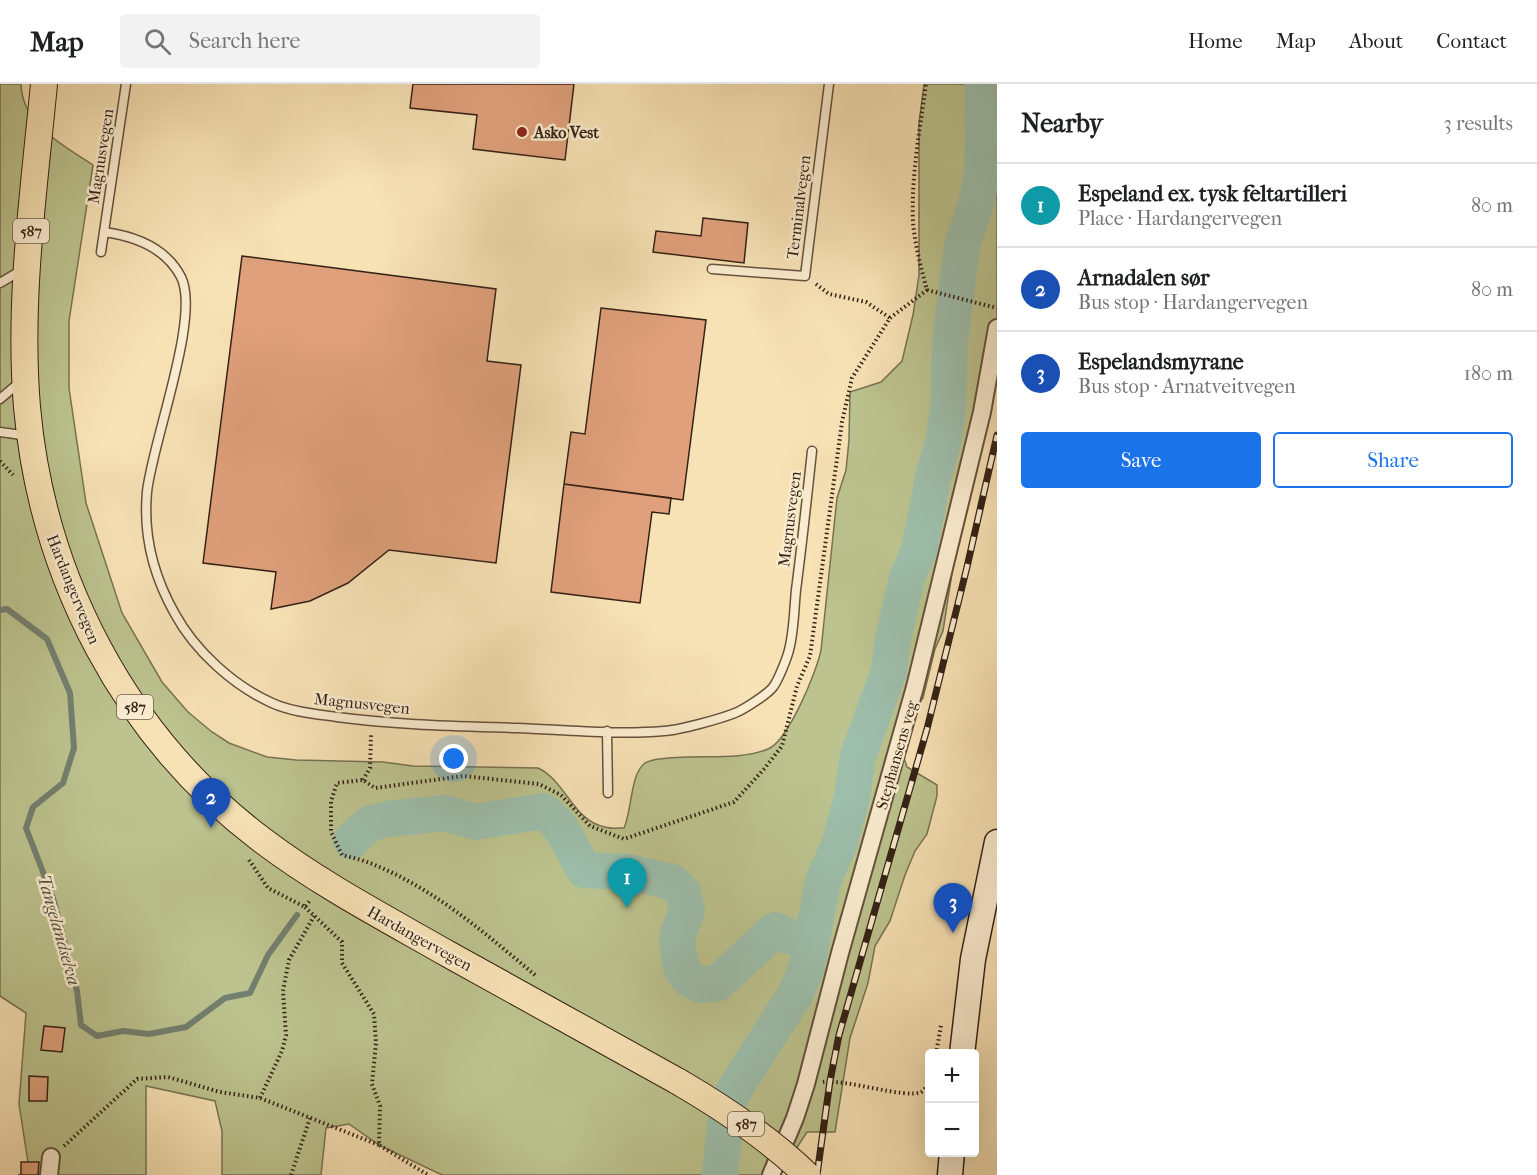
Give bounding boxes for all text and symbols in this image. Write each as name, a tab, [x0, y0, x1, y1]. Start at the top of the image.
search box	[120, 14, 540, 68]
text: Map	[30, 25, 84, 58]
icon: search	[141, 25, 174, 58]
text: Search here	[189, 28, 300, 54]
text: Home	[1188, 29, 1243, 53]
text: Map	[1276, 29, 1316, 53]
text: About	[1349, 29, 1403, 53]
text: Contact	[1436, 29, 1507, 53]
street label: Magnusvegen	[84, 106, 118, 205]
text: Nearby	[1021, 108, 1103, 139]
text: 3 results	[1444, 112, 1513, 135]
place label: Asko Vest	[533, 123, 599, 142]
marker: Asko Vest	[515, 125, 529, 139]
street label: Terminalvegen	[783, 153, 814, 260]
text: Espeland ex. tysk feltartilleri	[1078, 181, 1347, 207]
text: 1	[1037, 194, 1044, 217]
text: 80 m	[1471, 194, 1513, 217]
text: Place · Hardangervegen	[1078, 207, 1282, 230]
road number: 587	[13, 219, 49, 243]
text: Arnadalen sør	[1078, 265, 1209, 291]
text: 2	[1035, 278, 1046, 301]
text: 80 m	[1471, 278, 1513, 301]
text: Bus stop · Hardangervegen	[1078, 291, 1308, 314]
text: Espelandsmyrane	[1078, 349, 1244, 375]
text: 3	[1036, 362, 1045, 385]
text: 180 m	[1464, 362, 1513, 385]
text: Bus stop · Arnatveitvegen	[1078, 375, 1296, 398]
button: Save	[1021, 432, 1261, 488]
button: Share	[1273, 432, 1513, 488]
street label: Magnusvegen	[774, 470, 805, 568]
street label: Hardangervegen	[43, 532, 104, 648]
street label: Magnusvegen	[313, 689, 411, 718]
road number: 587	[117, 695, 153, 719]
street label: Stephansens veg	[872, 698, 921, 812]
your location	[439, 744, 468, 773]
pin: 2	[192, 778, 230, 828]
pin: 1	[608, 858, 646, 908]
water label: Tangelandselva	[33, 872, 84, 988]
pin: 3	[934, 884, 972, 933]
street label: Hardangervegen	[364, 902, 476, 975]
map controls	[925, 1049, 979, 1157]
button: +	[925, 1049, 979, 1103]
button: −	[925, 1103, 979, 1157]
road number: 587	[728, 1112, 764, 1136]

